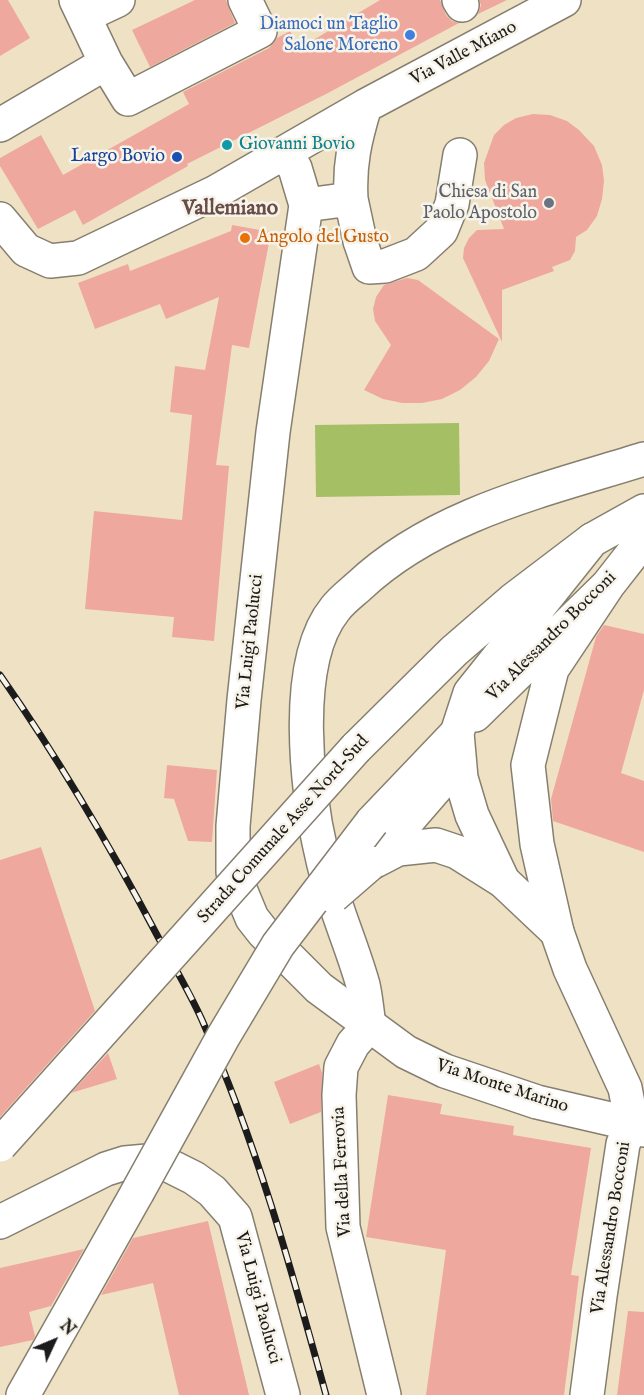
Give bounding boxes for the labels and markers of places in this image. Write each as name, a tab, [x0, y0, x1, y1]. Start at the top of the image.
place label: Diamoci un Taglio Salone Moreno	[259, 14, 398, 57]
marker: Diamoci un Taglio Salone Moreno	[403, 28, 417, 42]
place label: Giovanni Bovio	[239, 134, 355, 156]
marker: Giovanni Bovio	[220, 138, 234, 152]
place label: Largo Bovio	[71, 146, 165, 168]
marker: Largo Bovio	[170, 150, 184, 164]
place label: Chiesa di San Paolo Apostolo	[423, 182, 537, 224]
marker: Chiesa di San Paolo Apostolo	[542, 196, 556, 210]
place label: Angolo del Gusto	[257, 227, 389, 249]
marker: Angolo del Gusto	[238, 231, 252, 245]

